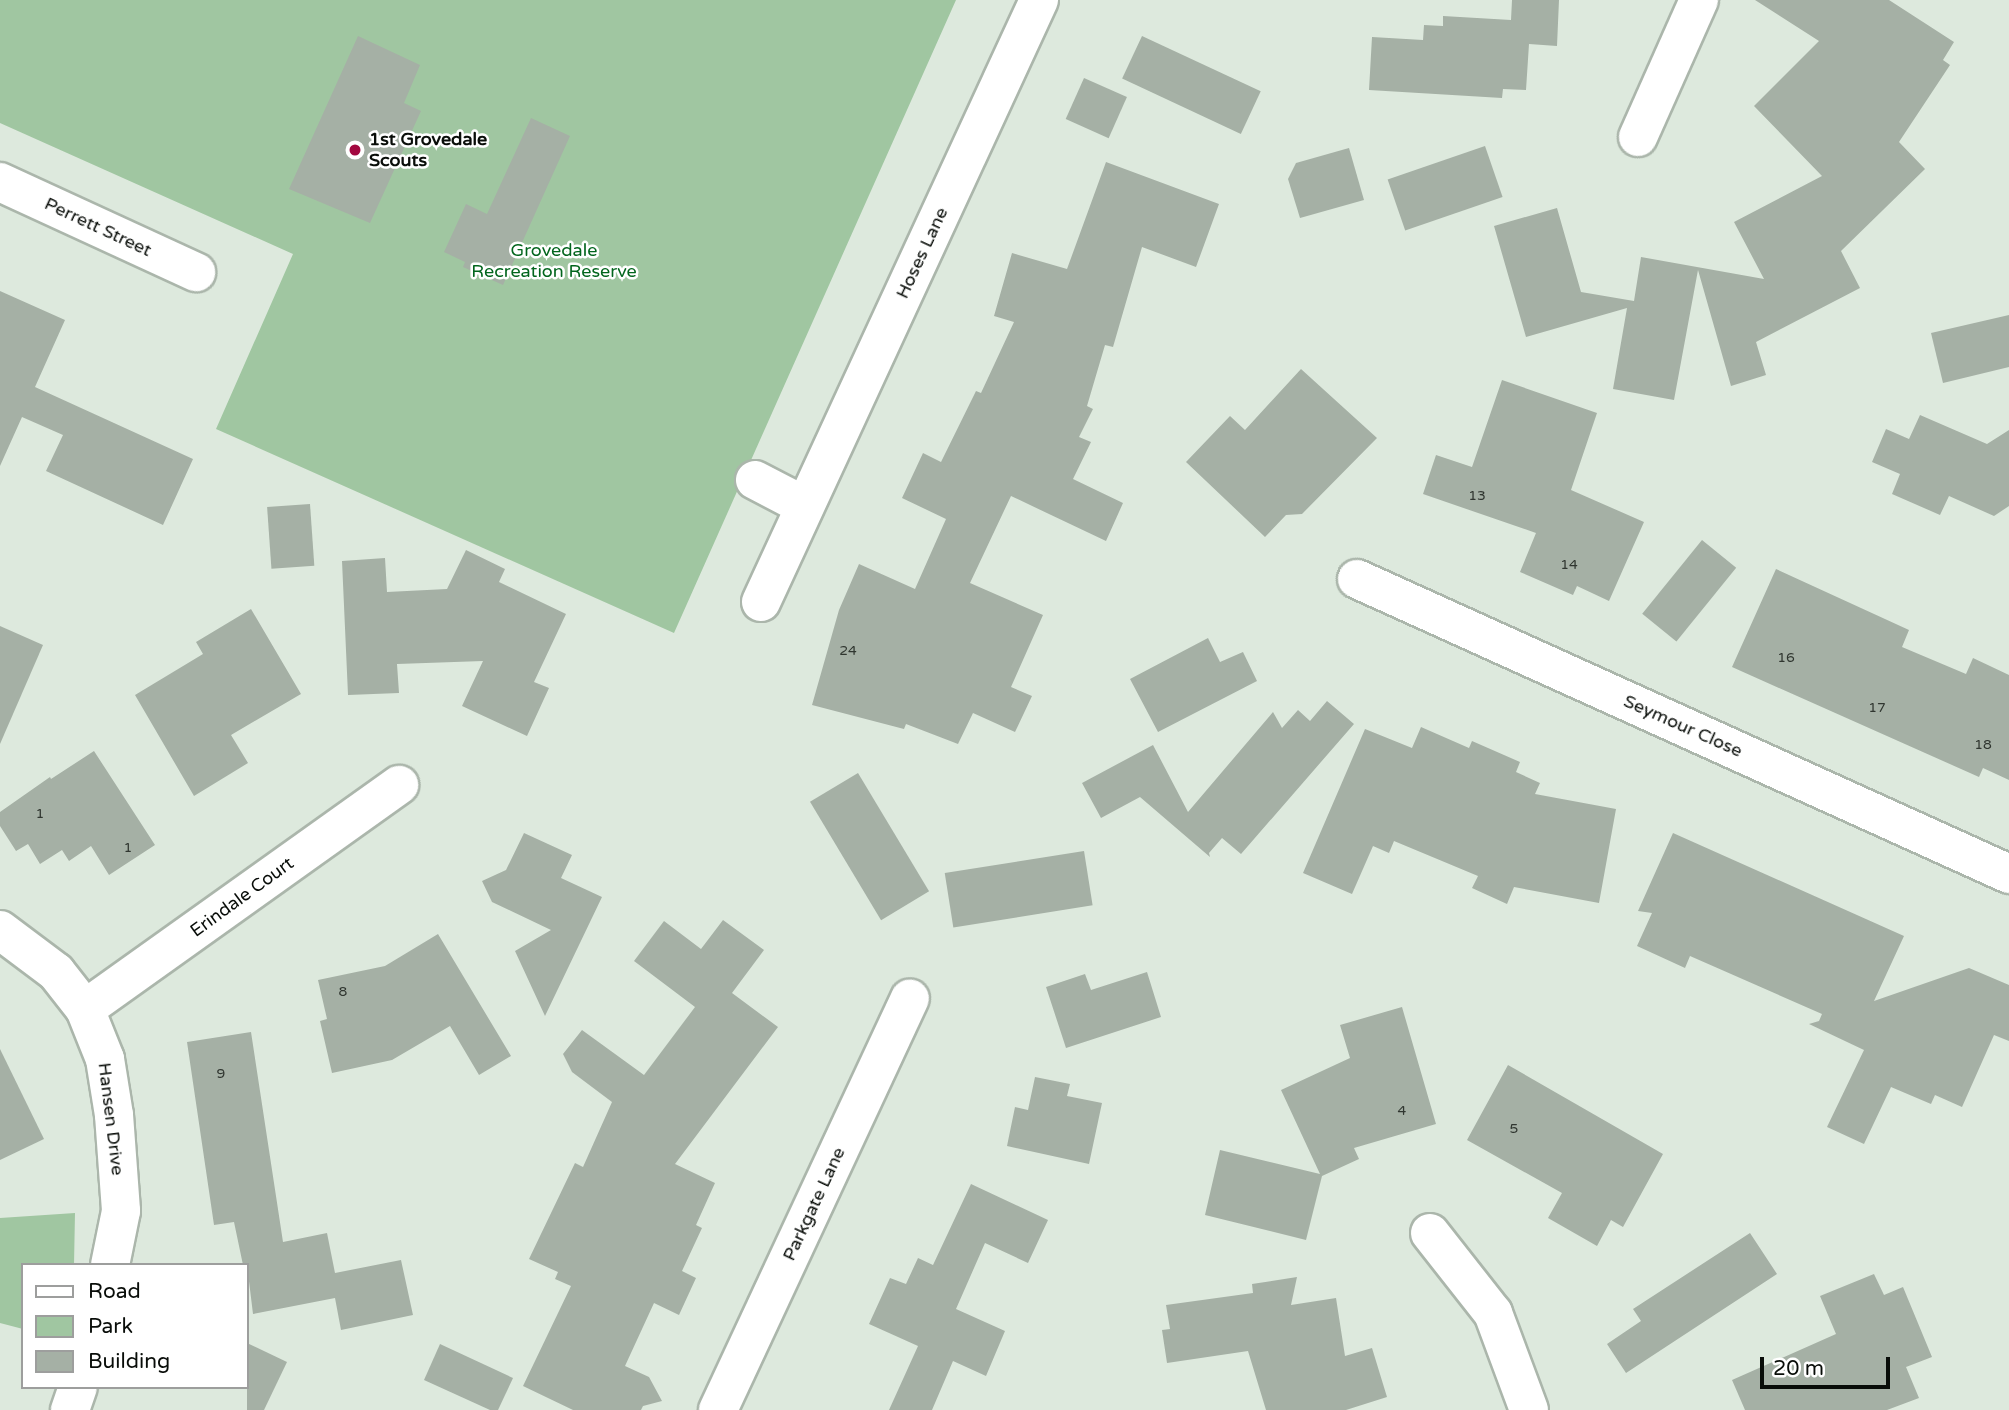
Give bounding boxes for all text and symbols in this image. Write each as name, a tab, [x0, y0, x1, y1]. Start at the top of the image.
place label: 1st Grovedale Scouts	[369, 129, 487, 172]
marker: 1st Grovedale Scouts	[347, 142, 363, 158]
street label: Perrett Street	[41, 193, 155, 261]
street label: Hoses Lane	[891, 204, 953, 302]
park label: Grovedale Recreation Reserve	[471, 240, 637, 282]
house number: 13	[1468, 488, 1486, 504]
house number: 14	[1560, 557, 1578, 573]
house number: 24	[839, 643, 857, 659]
house number: 16	[1777, 650, 1795, 666]
street label: Seymour Close	[1620, 690, 1746, 762]
house number: 17	[1868, 700, 1886, 716]
house number: 18	[1974, 737, 1992, 753]
house number: 1	[36, 806, 44, 822]
house number: 1	[124, 840, 132, 856]
street label: Erindale Court	[186, 852, 298, 942]
house number: 8	[339, 984, 347, 1000]
street label: Hansen Drive	[93, 1061, 129, 1177]
house number: 9	[217, 1066, 225, 1082]
house number: 4	[1398, 1103, 1406, 1119]
house number: 5	[1510, 1121, 1518, 1137]
street label: Parkgate Lane	[778, 1144, 850, 1264]
legend	[21, 1263, 248, 1389]
text: Road	[88, 1279, 141, 1304]
text: Park	[88, 1314, 133, 1339]
scale bar	[1764, 1344, 1894, 1388]
text: Building	[88, 1349, 170, 1374]
text: 20 m	[1773, 1356, 1824, 1381]

